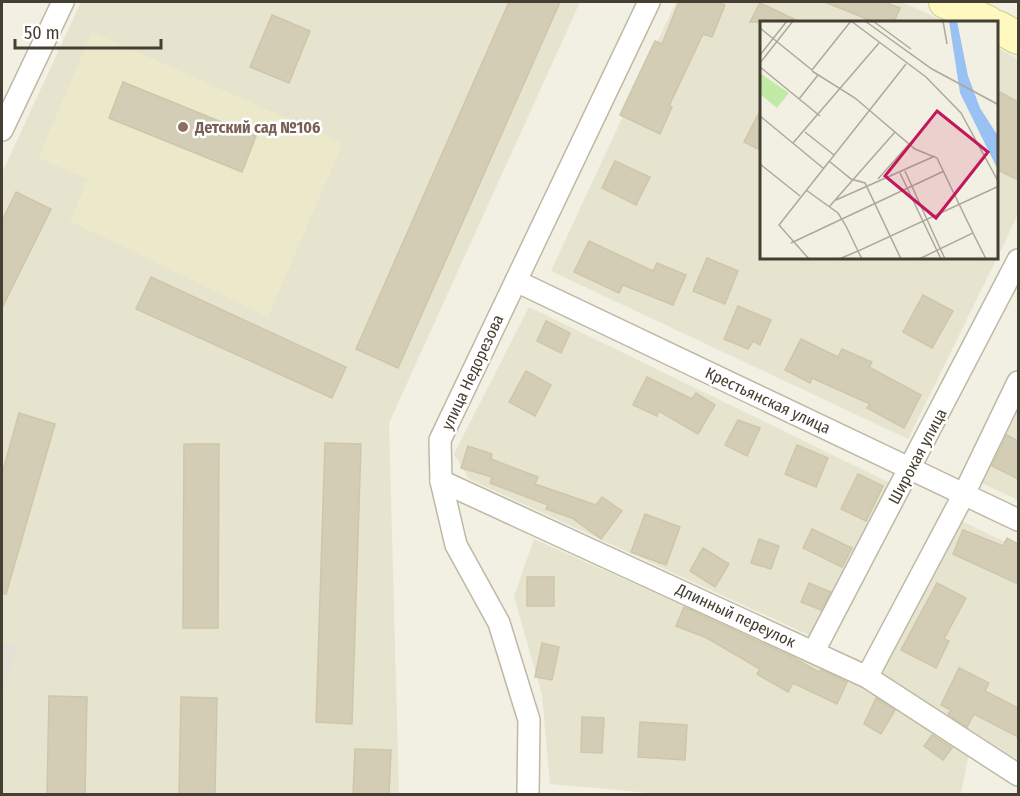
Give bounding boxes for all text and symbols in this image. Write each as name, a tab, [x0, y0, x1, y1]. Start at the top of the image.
scale bar	[15, 12, 160, 50]
inset map	[760, 21, 999, 260]
text: 50 m	[24, 22, 60, 44]
place label: Детский сад №106	[194, 118, 320, 137]
marker: Детский сад №106	[176, 120, 190, 134]
street label: улица Недорезова	[437, 311, 508, 433]
street label: Крестьянская улица	[702, 363, 834, 438]
street label: Широкая улица	[884, 405, 951, 507]
street label: Длинный переулок	[672, 579, 799, 652]

